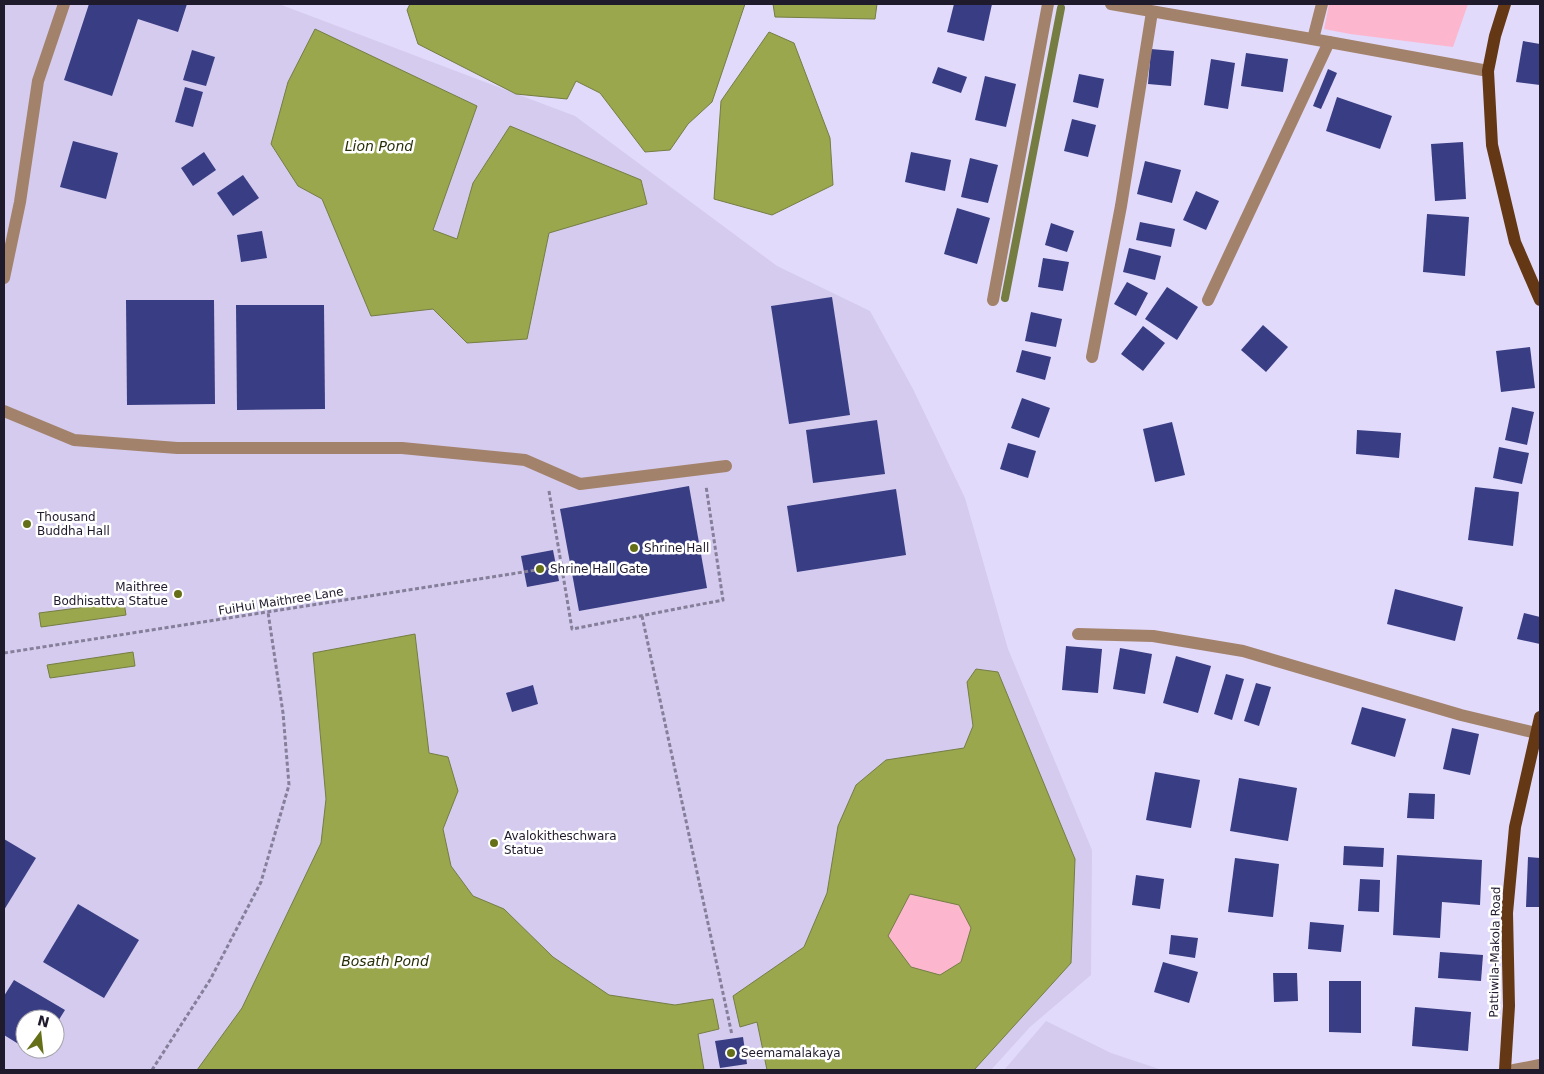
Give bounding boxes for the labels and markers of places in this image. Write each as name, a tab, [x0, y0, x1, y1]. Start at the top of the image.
place label: Thousand Buddha Hall	[36, 510, 110, 538]
marker: Thousand Buddha Hall	[21, 518, 33, 530]
place label: Shrine Hall	[644, 541, 709, 555]
marker: Shrine Hall	[628, 542, 640, 554]
place label: Shrine Hall Gate	[550, 562, 648, 576]
marker: Shrine Hall Gate	[534, 563, 546, 575]
place label: Maithree Bodhisattva Statue	[53, 580, 168, 608]
marker: Maithree Bodhisattva Statue	[172, 588, 184, 600]
place label: Avalokitheschwara Statue	[504, 829, 617, 857]
marker: Avalokitheschwara Statue	[488, 837, 500, 849]
place label: Seemamalakaya	[741, 1046, 841, 1060]
marker: Seemamalakaya	[725, 1047, 737, 1059]

